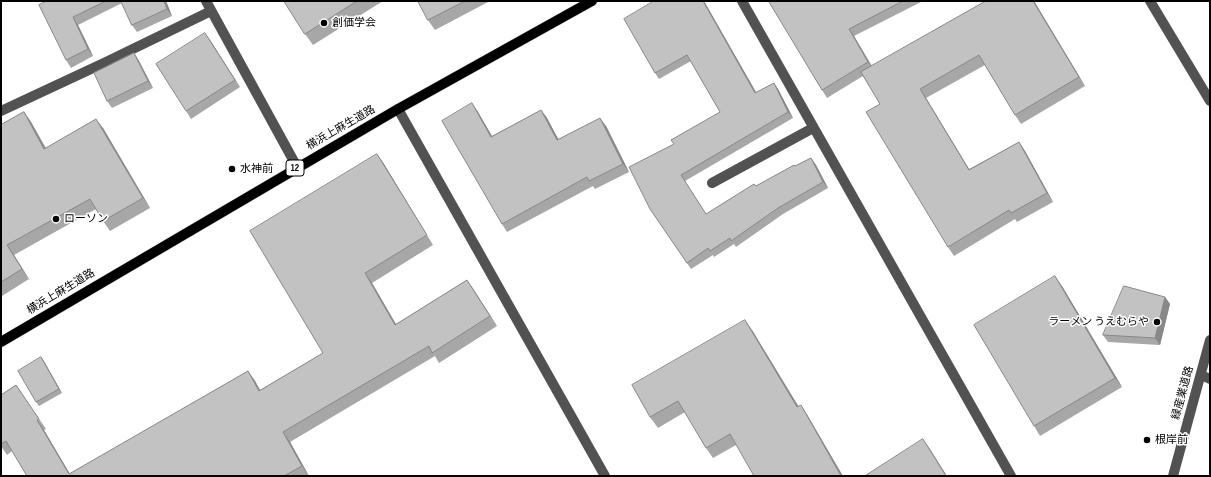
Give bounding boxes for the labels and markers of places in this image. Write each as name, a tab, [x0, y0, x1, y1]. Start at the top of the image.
place label: 創価学会	[332, 16, 376, 30]
marker: 創価学会	[319, 18, 329, 28]
place label: 水神前	[240, 162, 273, 176]
marker: 水神前	[227, 164, 237, 174]
place label: ローソン	[64, 212, 108, 226]
marker: ローソン	[51, 214, 61, 224]
place label: ラーメン うえむらや	[1048, 315, 1149, 329]
marker: ラーメン うえむらや	[1152, 317, 1162, 327]
place label: 根岸前	[1155, 433, 1188, 447]
marker: 根岸前	[1142, 435, 1152, 445]

